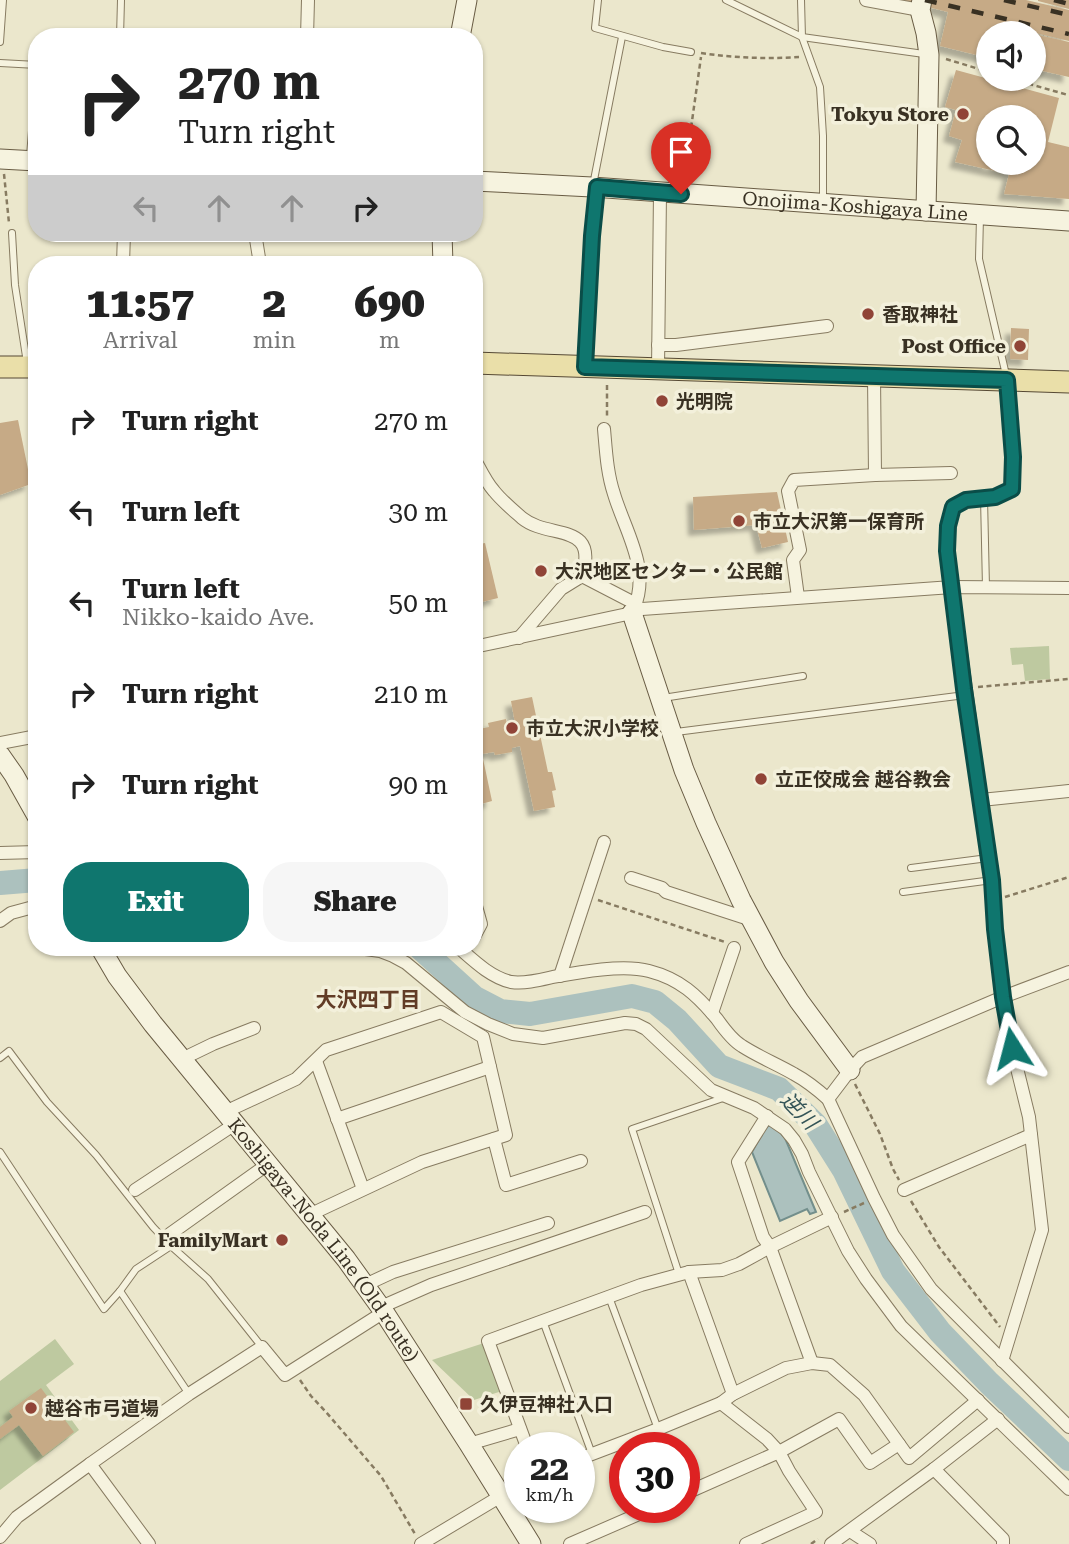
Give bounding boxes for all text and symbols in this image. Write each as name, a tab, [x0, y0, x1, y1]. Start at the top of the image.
map controls	[976, 21, 1046, 175]
button: sound	[976, 21, 1046, 91]
text: 270 m	[178, 54, 320, 111]
icon: right	[63, 56, 154, 147]
place label: Tokyu Store	[831, 103, 949, 126]
button: search	[976, 105, 1046, 175]
marker: Tokyu Store	[955, 106, 971, 122]
text: Turn right	[178, 113, 335, 151]
pin	[651, 122, 711, 194]
icon: arrive	[662, 133, 700, 171]
street label: Onojima-Koshigaya Line	[742, 186, 969, 225]
icon: left	[127, 189, 165, 227]
icon: ahead	[200, 189, 238, 227]
icon: ahead	[273, 189, 311, 227]
icon: right	[346, 189, 384, 227]
text: 11:57	[86, 278, 194, 327]
text: 2	[262, 278, 286, 327]
text: 690	[354, 278, 425, 327]
place label: 香取神社	[882, 303, 958, 326]
marker: 香取神社	[860, 306, 876, 322]
text: Arrival	[103, 327, 178, 354]
text: min	[253, 327, 296, 354]
text: m	[379, 327, 400, 354]
place label: Post Office	[902, 335, 1006, 358]
marker: Post Office	[1012, 338, 1028, 354]
place label: 光明院	[676, 390, 733, 413]
marker: 光明院	[654, 393, 670, 409]
icon: right	[63, 402, 101, 440]
text: Turn right	[122, 406, 258, 436]
text: 270 m	[374, 406, 448, 436]
icon: left	[63, 493, 101, 531]
text: Turn left	[122, 497, 240, 527]
text: 30 m	[389, 497, 448, 527]
place label: 市立大沢第一保育所	[753, 510, 924, 533]
marker: 市立大沢第一保育所	[731, 513, 747, 529]
place label: 大沢地区センター・公民館	[555, 560, 783, 583]
marker: 大沢地区センター・公民館	[533, 563, 549, 579]
text: Turn left	[122, 574, 240, 604]
icon: left	[63, 584, 101, 622]
text: 50 m	[389, 588, 448, 618]
text: Nikko-kaido Ave.	[122, 604, 315, 631]
icon: right	[63, 675, 101, 713]
text: Turn right	[122, 679, 258, 709]
text: 210 m	[374, 679, 448, 709]
place label: 市立大沢小学校	[526, 717, 659, 740]
marker: 市立大沢小学校	[504, 720, 520, 736]
icon: right	[63, 766, 101, 804]
place label: 立正佼成会 越谷教会	[775, 768, 951, 791]
text: Turn right	[122, 770, 258, 800]
text: 90 m	[389, 770, 448, 800]
marker: 立正佼成会 越谷教会	[753, 771, 769, 787]
button: Exit	[63, 862, 249, 942]
button: Share	[263, 862, 448, 942]
district label: 大沢四丁目	[316, 988, 421, 1012]
position arrow	[975, 1011, 1049, 1085]
water label: 逆川	[776, 1088, 824, 1136]
street label: Koshigaya-Noda Line (Old route)	[223, 1113, 424, 1366]
place label: FamilyMart	[158, 1229, 268, 1252]
marker: FamilyMart	[274, 1232, 290, 1248]
place label: 久伊豆神社入口	[480, 1393, 613, 1416]
marker: 久伊豆神社入口	[458, 1396, 474, 1412]
place label: 越谷市弓道場	[45, 1397, 159, 1420]
marker: 越谷市弓道場	[23, 1400, 39, 1416]
speed limit sign: 30	[609, 1432, 700, 1523]
text: 22	[530, 1448, 569, 1489]
text: km/h	[525, 1484, 574, 1505]

